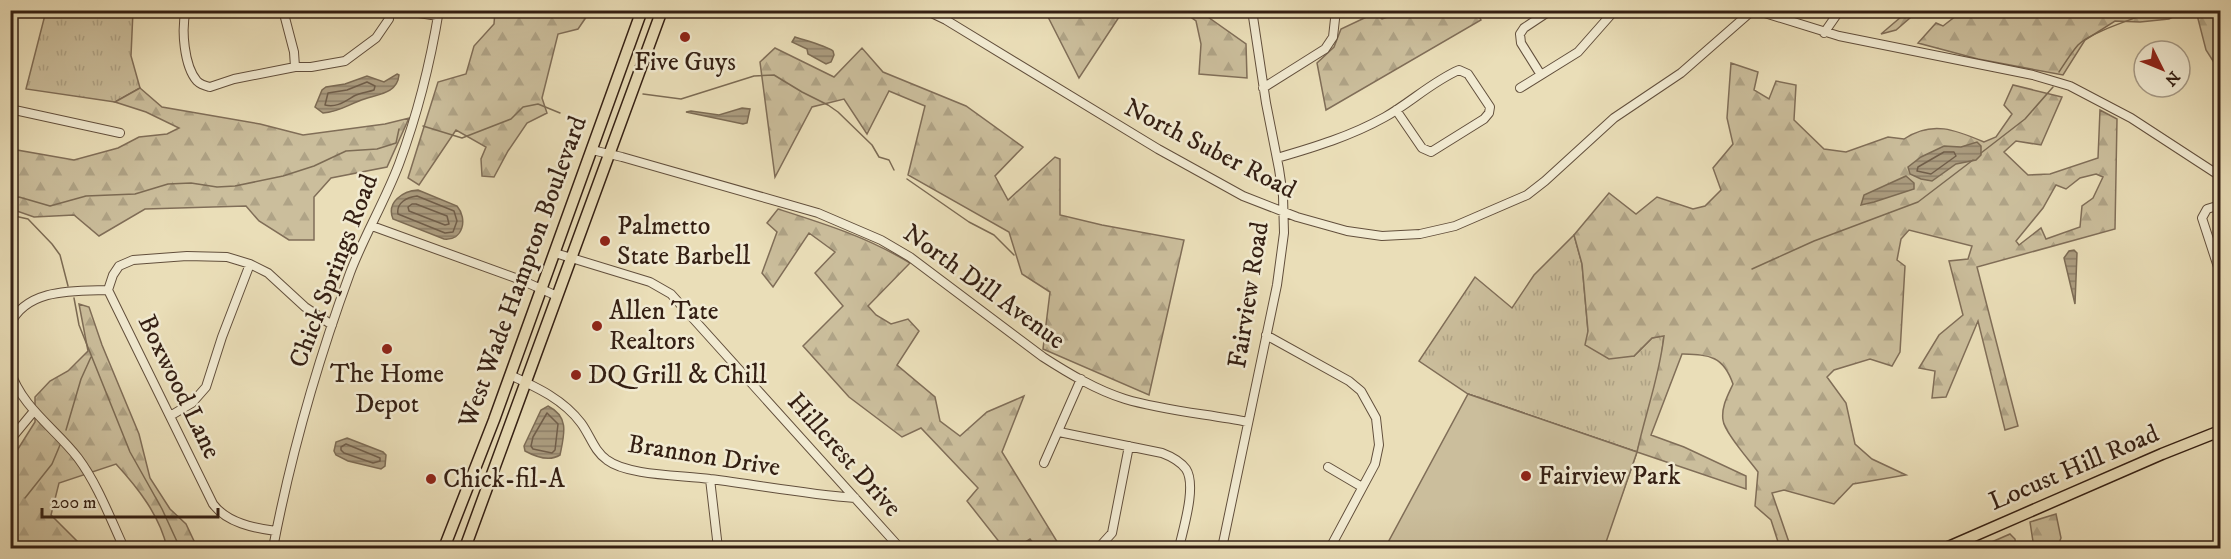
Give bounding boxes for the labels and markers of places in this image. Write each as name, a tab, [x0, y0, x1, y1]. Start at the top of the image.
marker: Five Guys	[678, 30, 692, 44]
place label: Five Guys	[634, 46, 736, 79]
place label: Palmetto State Barbell	[617, 210, 751, 273]
marker: Palmetto State Barbell	[598, 234, 612, 248]
place label: Allen Tate Realtors	[609, 295, 719, 358]
marker: Allen Tate Realtors	[590, 319, 604, 333]
marker: The Home Depot	[380, 342, 394, 356]
place label: The Home Depot	[330, 358, 444, 421]
place label: DQ Grill & Chill	[588, 359, 767, 392]
marker: DQ Grill & Chill	[569, 368, 583, 382]
place label: Fairview Park	[1538, 460, 1681, 493]
place label: Chick-fil-A	[443, 463, 565, 496]
marker: Fairview Park	[1519, 469, 1533, 483]
marker: Chick-fil-A	[424, 472, 438, 486]

